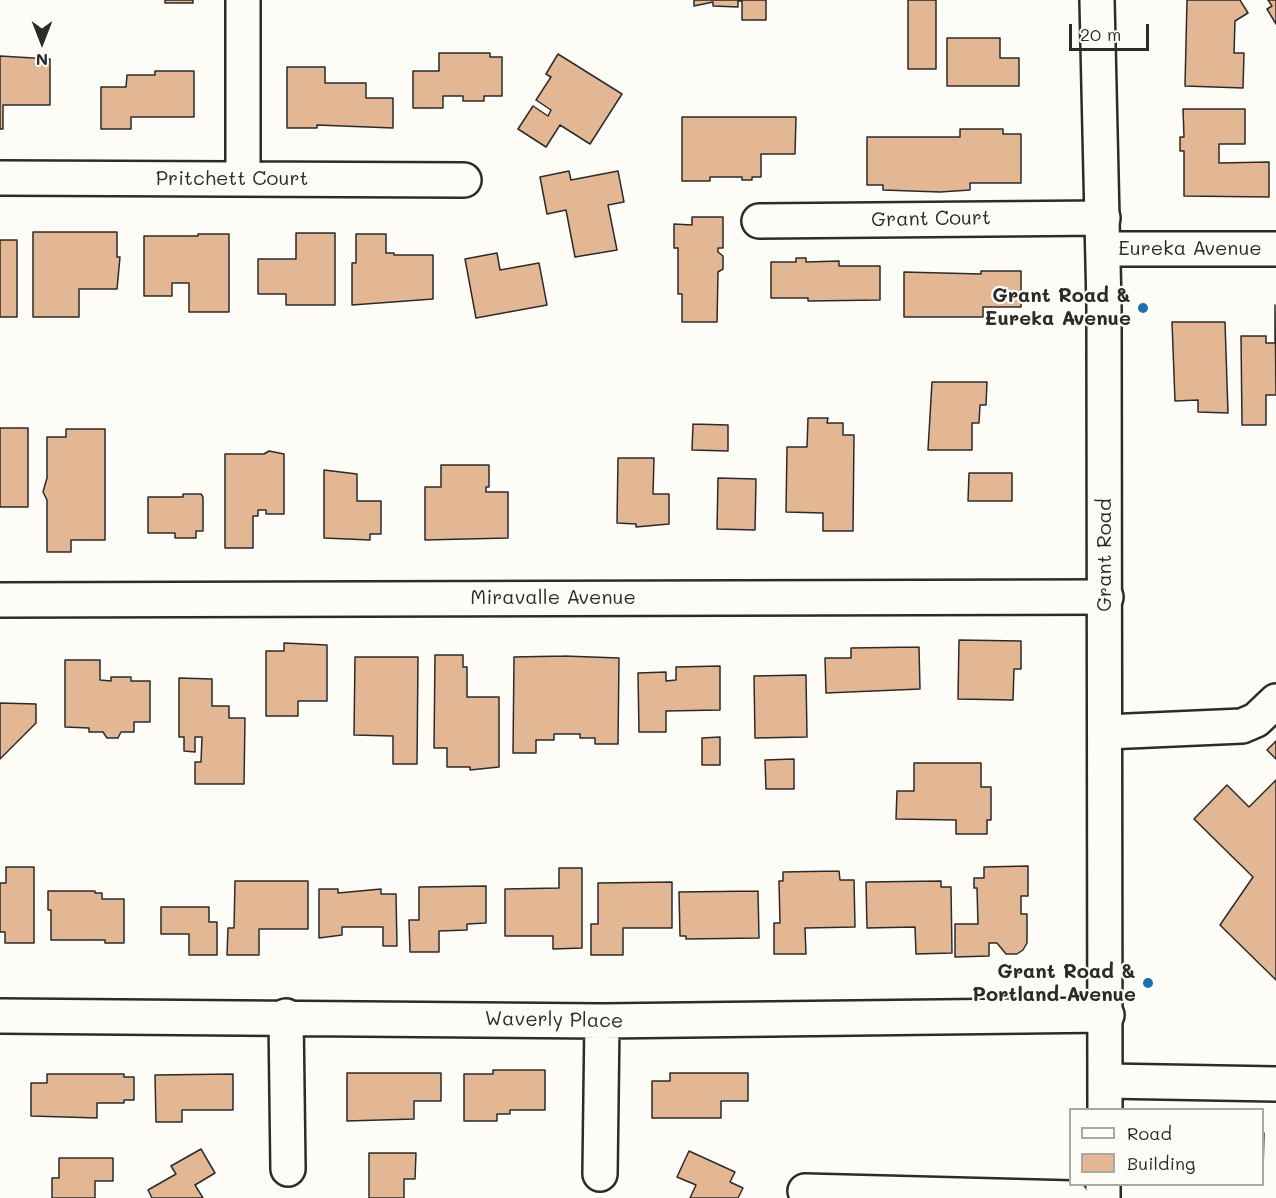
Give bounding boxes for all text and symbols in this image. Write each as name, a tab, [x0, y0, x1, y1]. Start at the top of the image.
north arrow	[12, 12, 72, 72]
scale bar	[1072, 12, 1152, 50]
text: 20 m	[1080, 22, 1121, 46]
text: N	[36, 50, 48, 71]
street label: Pritchett Court	[156, 167, 308, 191]
street label: Grant Court	[871, 206, 991, 232]
street label: Eureka Avenue	[1118, 237, 1262, 261]
place label: Grant Road & Eureka Avenue	[985, 284, 1131, 331]
marker: Grant Road & Eureka Avenue	[1136, 301, 1150, 315]
street label: Grant Road	[1093, 498, 1117, 612]
street label: Miravalle Avenue	[470, 586, 636, 610]
place label: Grant Road & Portland Avenue	[972, 960, 1136, 1007]
marker: Grant Road & Portland Avenue	[1141, 976, 1155, 990]
street label: Waverly Place	[484, 1007, 624, 1033]
legend	[1069, 1108, 1264, 1186]
text: Road	[1127, 1121, 1172, 1145]
text: Building	[1127, 1151, 1195, 1175]

